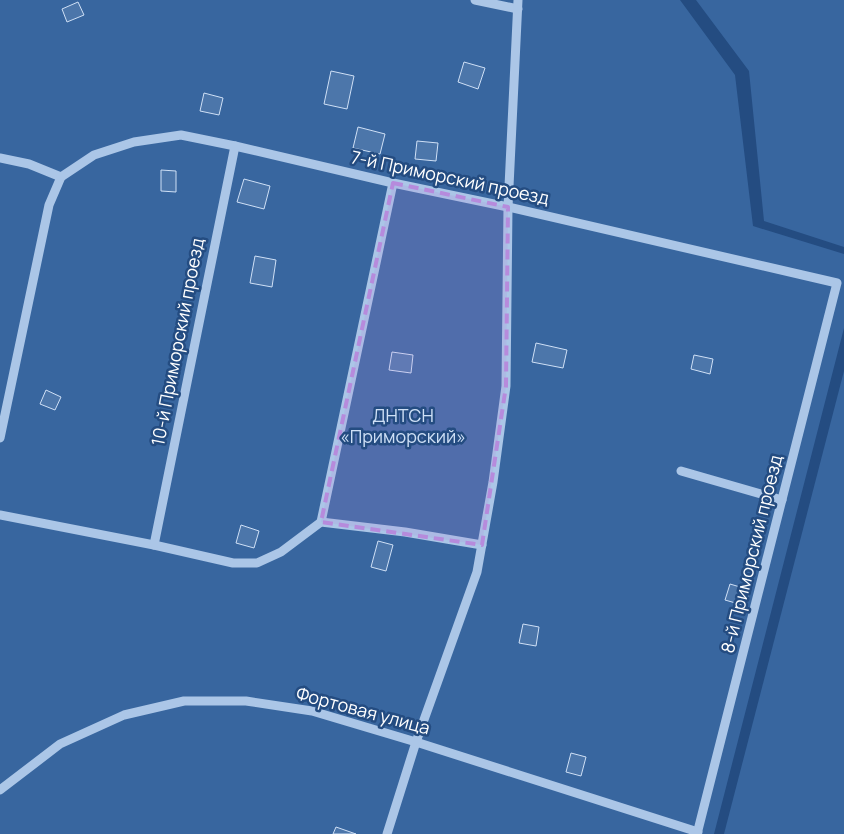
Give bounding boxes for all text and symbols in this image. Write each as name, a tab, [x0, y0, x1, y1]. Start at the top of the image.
street label: 7-й Приморский проезд	[349, 144, 552, 210]
street label: 10-й Приморский проезд	[145, 236, 209, 448]
park label: ДНТСН «Приморский»	[340, 403, 466, 448]
street label: 8-й Приморский проезд	[715, 452, 787, 655]
street label: Фортовая улица	[294, 681, 433, 739]

